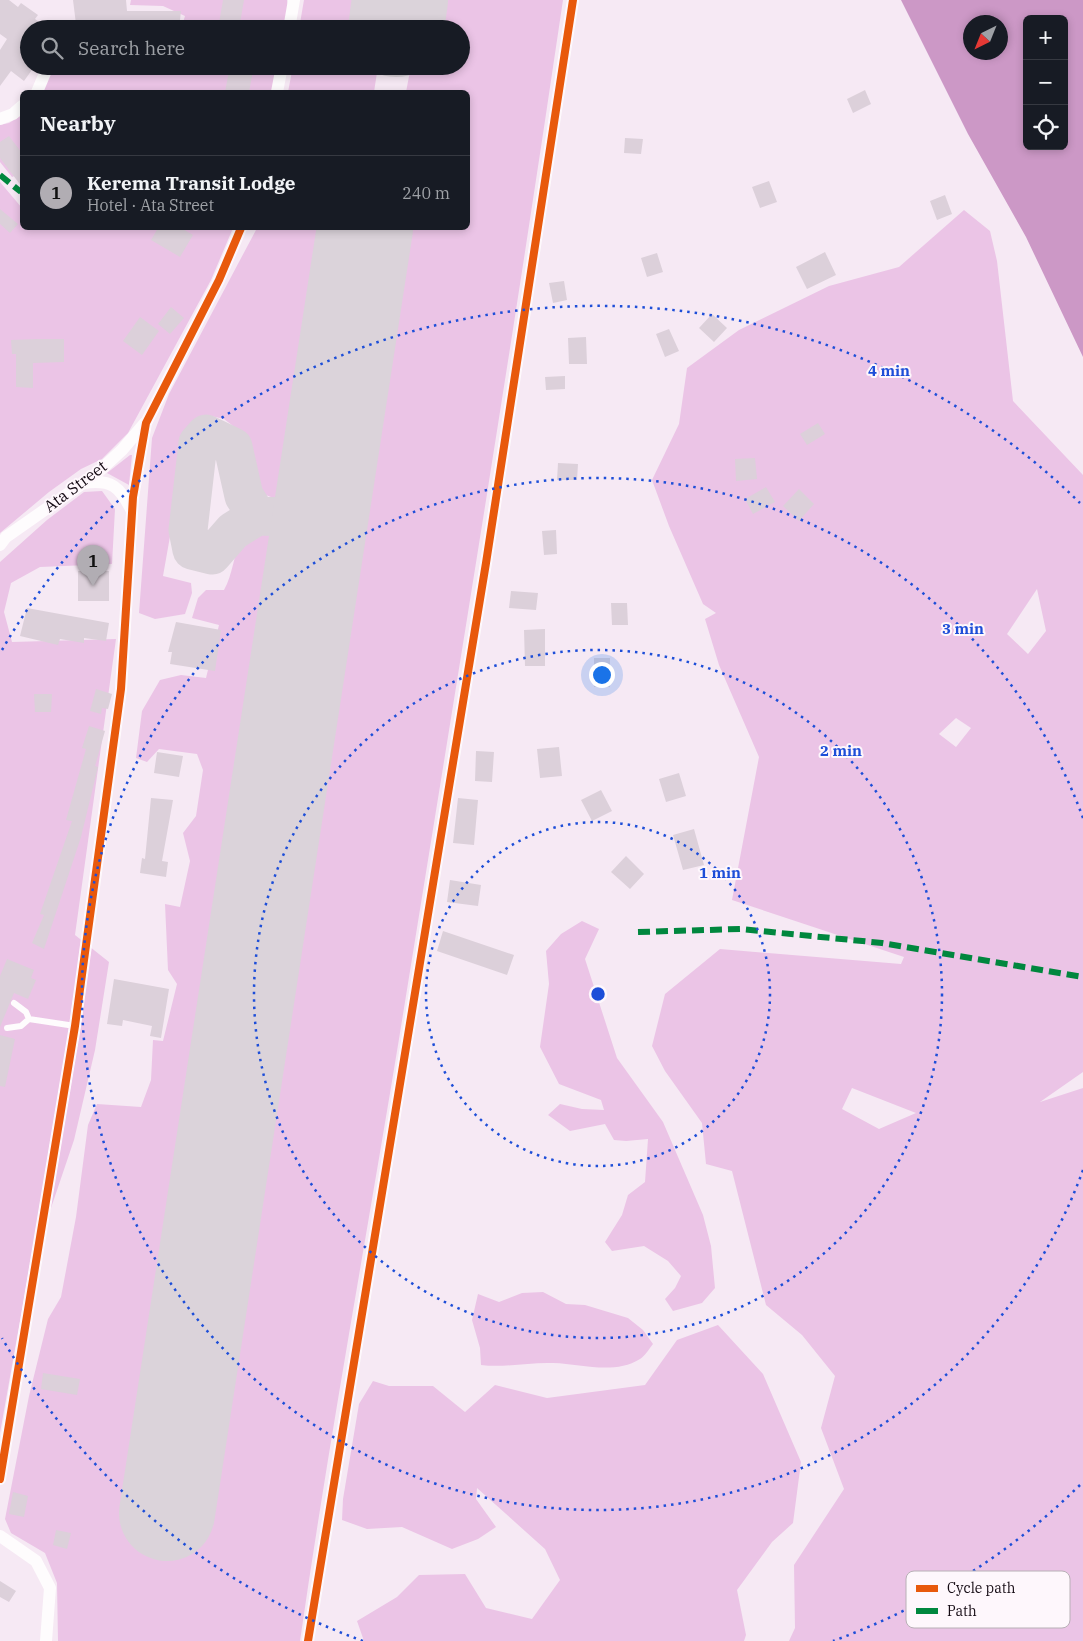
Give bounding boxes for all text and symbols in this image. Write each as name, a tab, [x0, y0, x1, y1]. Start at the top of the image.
north arrow	[963, 15, 1008, 60]
map controls	[1023, 15, 1068, 150]
button: +	[1023, 15, 1068, 60]
search box	[20, 20, 470, 75]
icon: search	[38, 34, 66, 62]
text: Search here	[78, 36, 185, 60]
button: −	[1023, 60, 1068, 105]
button: locate	[1023, 105, 1068, 150]
text: Nearby	[40, 109, 116, 137]
text: Kerema Transit Lodge	[87, 171, 296, 195]
text: 1	[51, 183, 61, 203]
text: 240 m	[402, 183, 450, 203]
text: Hotel · Ata Street	[87, 195, 214, 215]
text: 4 min	[868, 361, 910, 380]
street label: Ata Street	[40, 456, 111, 516]
pin: 1	[77, 545, 109, 586]
text: 3 min	[942, 619, 984, 638]
your location	[589, 662, 615, 688]
text: 2 min	[820, 741, 862, 760]
text: 1 min	[699, 863, 741, 882]
centre of rings	[589, 985, 607, 1003]
legend	[906, 1571, 1070, 1628]
text: Cycle path	[947, 1579, 1016, 1597]
text: Path	[947, 1602, 977, 1620]

